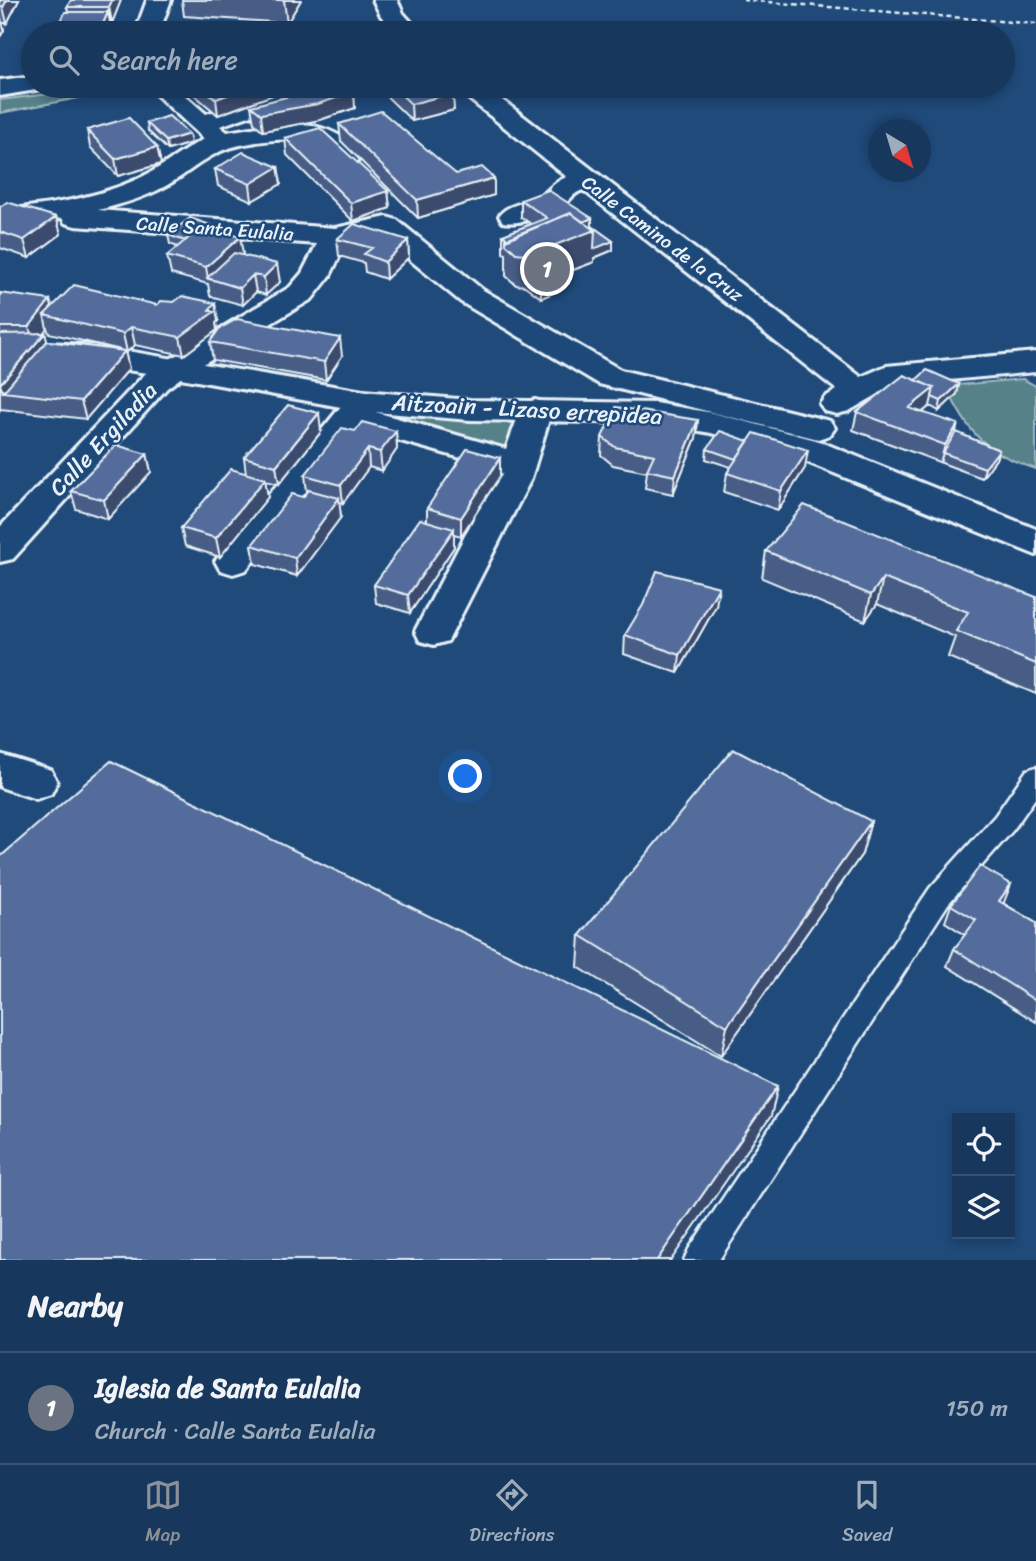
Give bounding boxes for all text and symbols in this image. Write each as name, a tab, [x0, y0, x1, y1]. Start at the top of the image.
search box	[21, 21, 1015, 98]
text: Search here	[101, 37, 238, 83]
icon: search	[45, 41, 83, 79]
north arrow	[868, 119, 931, 182]
street label: Calle Camino de la Cruz	[575, 166, 752, 311]
street label: Calle Santa Eulalia	[135, 207, 295, 250]
pin: 1	[524, 243, 570, 295]
street label: Calle Ergiladia	[39, 372, 168, 506]
street label: Aitzoain - Lizaso errepidea	[390, 382, 664, 437]
your location	[448, 759, 482, 793]
map controls	[952, 1113, 1015, 1239]
button: locate	[952, 1113, 1015, 1176]
button: layers	[952, 1176, 1015, 1239]
text: Nearby	[28, 1279, 123, 1333]
text: Iglesia de Santa Eulalia	[95, 1365, 361, 1411]
text: 1	[46, 1388, 56, 1429]
text: 150 m	[946, 1388, 1008, 1429]
text: Church · Calle Santa Eulalia	[95, 1411, 375, 1452]
tab: Map	[144, 1476, 182, 1551]
tab: Directions	[469, 1476, 555, 1551]
tab: Saved	[842, 1476, 892, 1551]

